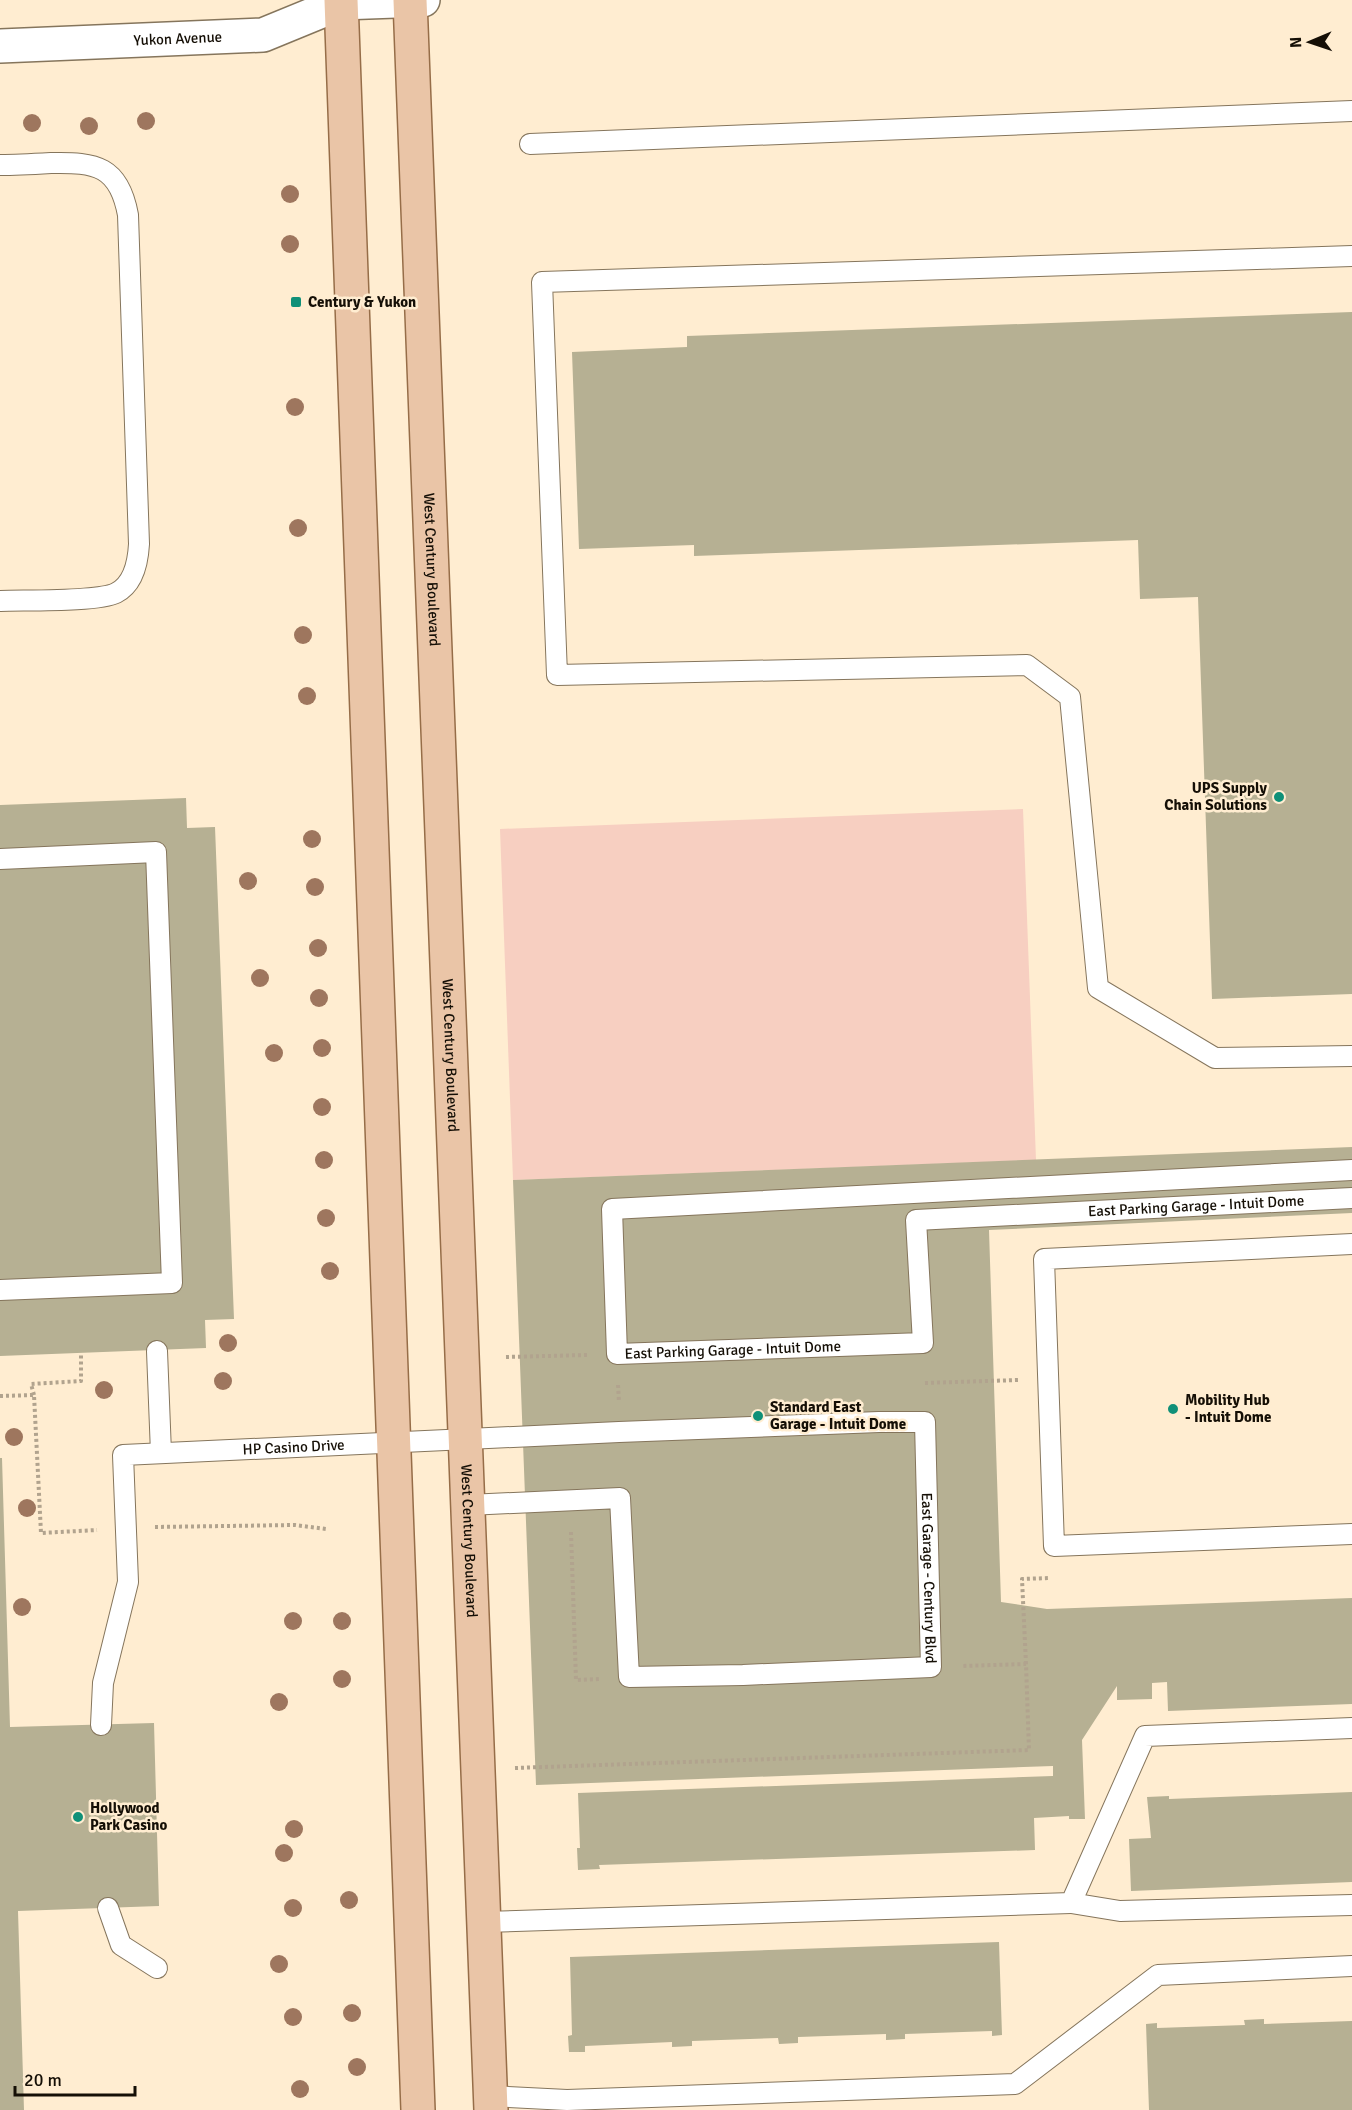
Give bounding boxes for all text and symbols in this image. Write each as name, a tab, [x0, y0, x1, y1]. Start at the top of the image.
north arrow	[1280, 12, 1340, 72]
street label: Yukon Avenue	[133, 28, 223, 49]
text: N	[1286, 37, 1306, 48]
place label: Century & Yukon	[308, 293, 416, 311]
marker: Century & Yukon	[289, 295, 303, 309]
street label: West Century Boulevard	[420, 492, 444, 647]
place label: UPS Supply Chain Solutions	[1164, 779, 1268, 814]
marker: UPS Supply Chain Solutions	[1272, 790, 1286, 804]
street label: West Century Boulevard	[439, 978, 462, 1132]
street label: East Parking Garage - Intuit Dome	[1088, 1191, 1305, 1220]
street label: East Parking Garage - Intuit Dome	[624, 1337, 841, 1363]
place label: Mobility Hub - Intuit Dome	[1185, 1391, 1271, 1426]
place label: Standard East Garage - Intuit Dome	[770, 1398, 906, 1433]
marker: Mobility Hub - Intuit Dome	[1166, 1402, 1180, 1416]
marker: Standard East Garage - Intuit Dome	[751, 1409, 765, 1423]
street label: HP Casino Drive	[242, 1436, 345, 1458]
street label: West Century Boulevard	[457, 1464, 481, 1618]
street label: East Garage - Century Blvd	[918, 1492, 940, 1664]
place label: Hollywood Park Casino	[90, 1799, 168, 1834]
marker: Hollywood Park Casino	[71, 1810, 85, 1824]
scale bar	[15, 2059, 135, 2097]
text: 20 m	[24, 2069, 62, 2091]

